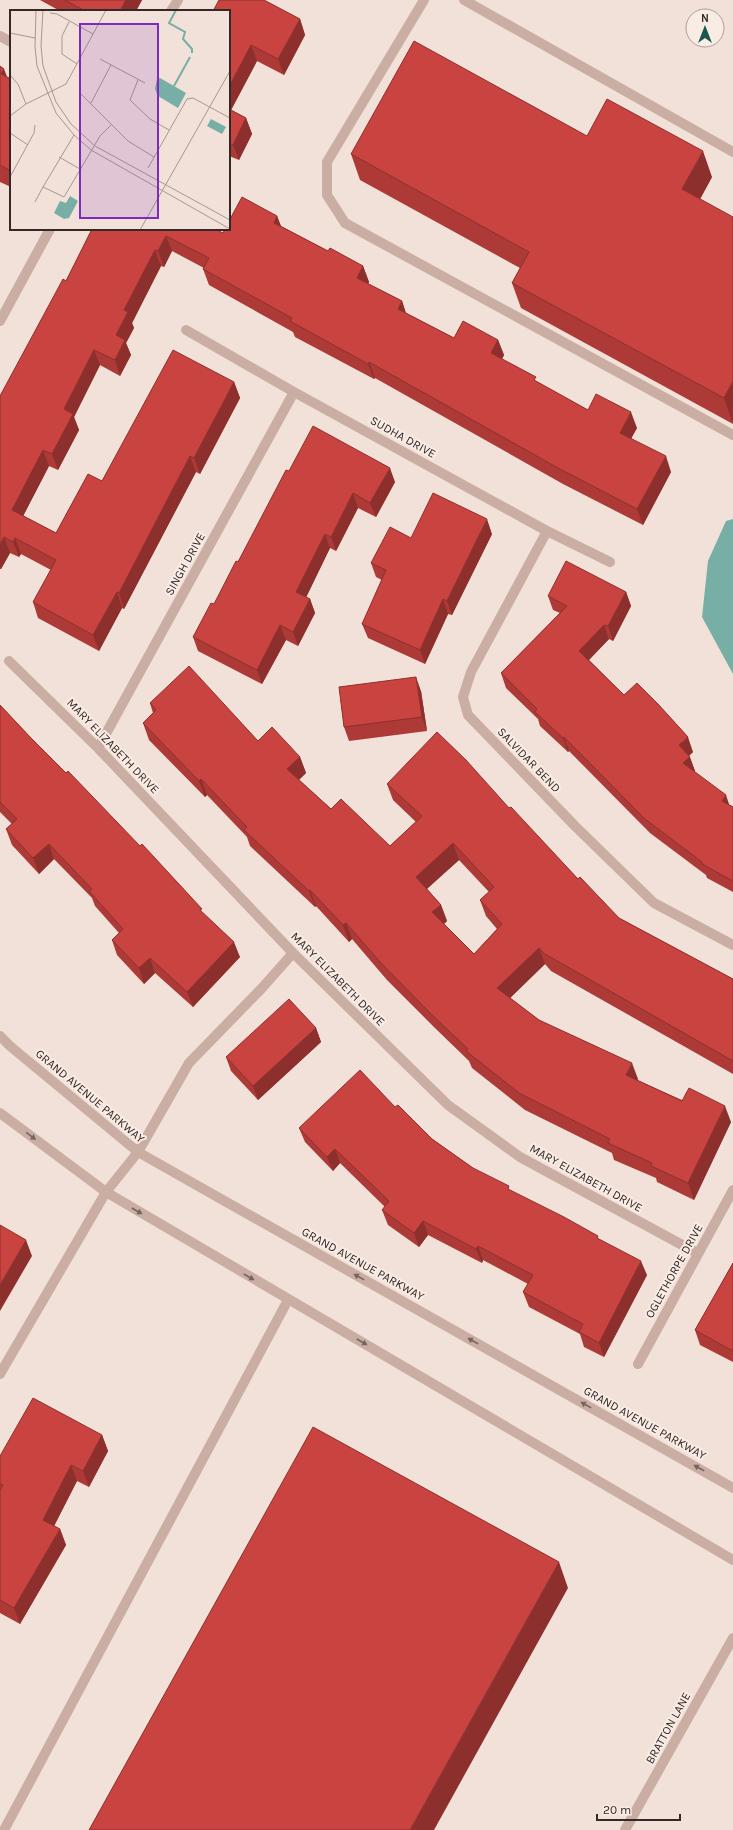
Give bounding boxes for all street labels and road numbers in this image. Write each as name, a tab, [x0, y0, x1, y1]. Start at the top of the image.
street label: SUDHA DRIVE	[368, 413, 438, 461]
street label: SINGH DRIVE	[162, 530, 208, 598]
street label: MARY ELIZABETH DRIVE	[64, 696, 162, 796]
street label: SALVIDAR BEND	[495, 725, 564, 795]
street label: MARY ELIZABETH DRIVE	[288, 929, 388, 1029]
street label: GRAND AVENUE PARKWAY	[33, 1046, 148, 1146]
street label: MARY ELIZABETH DRIVE	[527, 1141, 645, 1215]
street label: OGLETHORPE DRIVE	[642, 1222, 706, 1320]
street label: GRAND AVENUE PARKWAY	[299, 1224, 427, 1304]
street label: GRAND AVENUE PARKWAY	[581, 1383, 709, 1463]
street label: BRATTON LANE	[643, 1690, 693, 1766]

